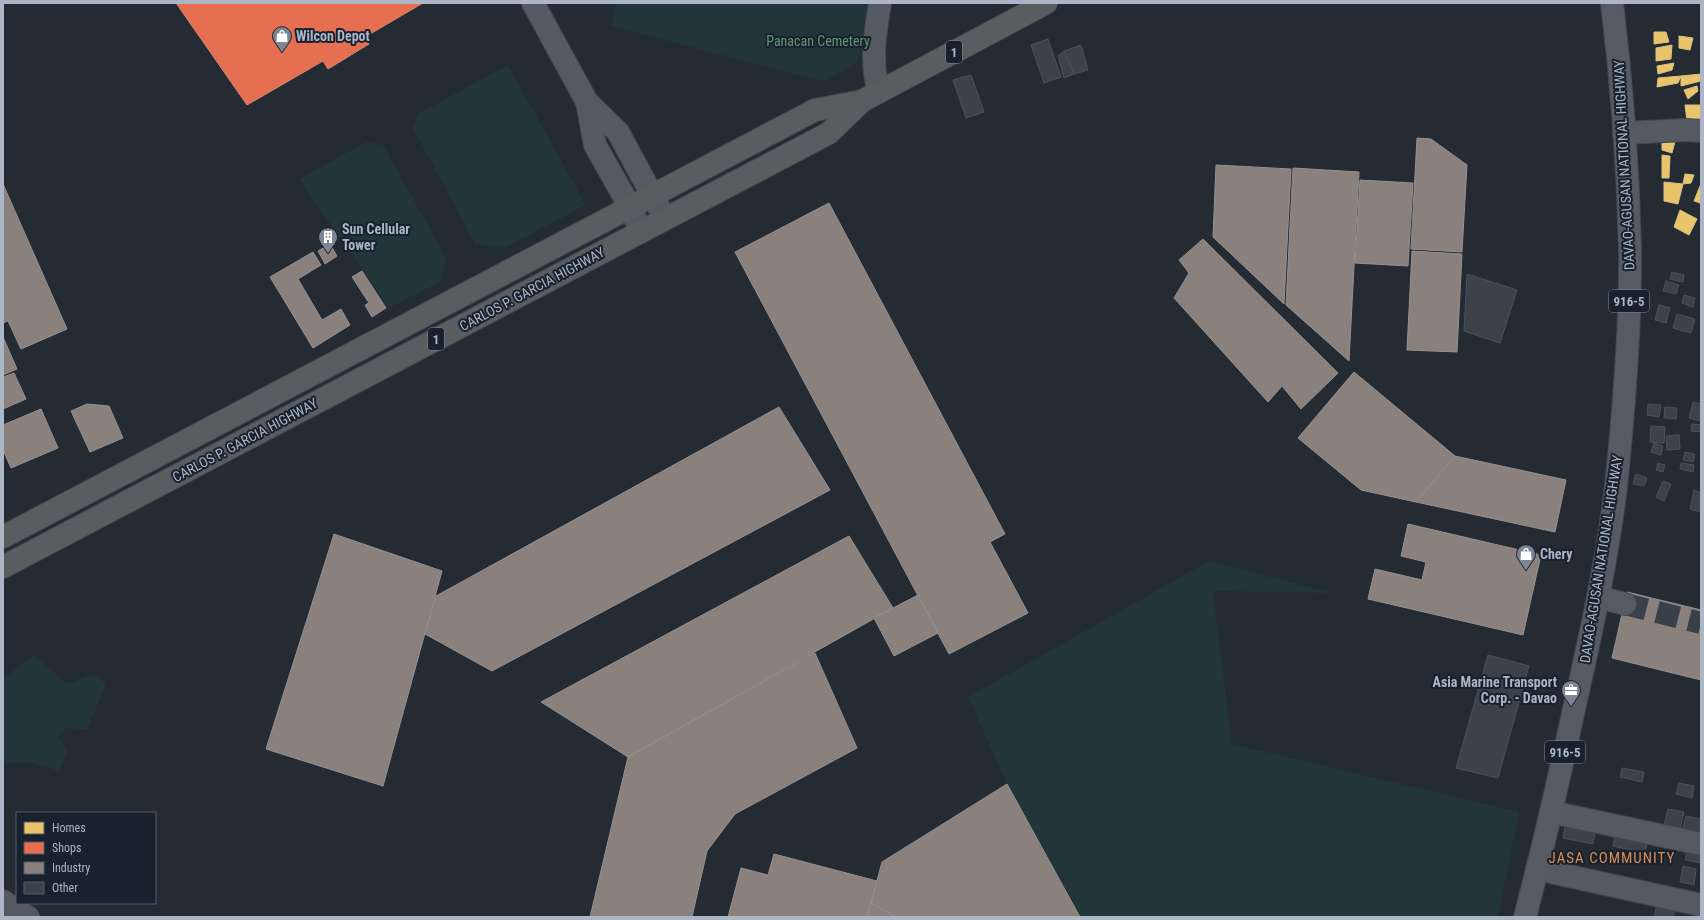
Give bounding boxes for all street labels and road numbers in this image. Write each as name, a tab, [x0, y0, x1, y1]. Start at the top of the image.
road number: 1	[946, 41, 962, 63]
street label: DAVAO-AGUSAN NATIONAL HIGHWAY	[1610, 59, 1637, 270]
street label: CARLOS P. GARCIA HIGHWAY	[457, 244, 608, 334]
road number: 916-5	[1609, 290, 1649, 312]
road number: 1	[428, 328, 444, 350]
street label: CARLOS P. GARCIA HIGHWAY	[170, 395, 321, 485]
street label: DAVAO-AGUSAN NATIONAL HIGHWAY	[1577, 453, 1625, 664]
road number: 916-5	[1545, 741, 1585, 763]

